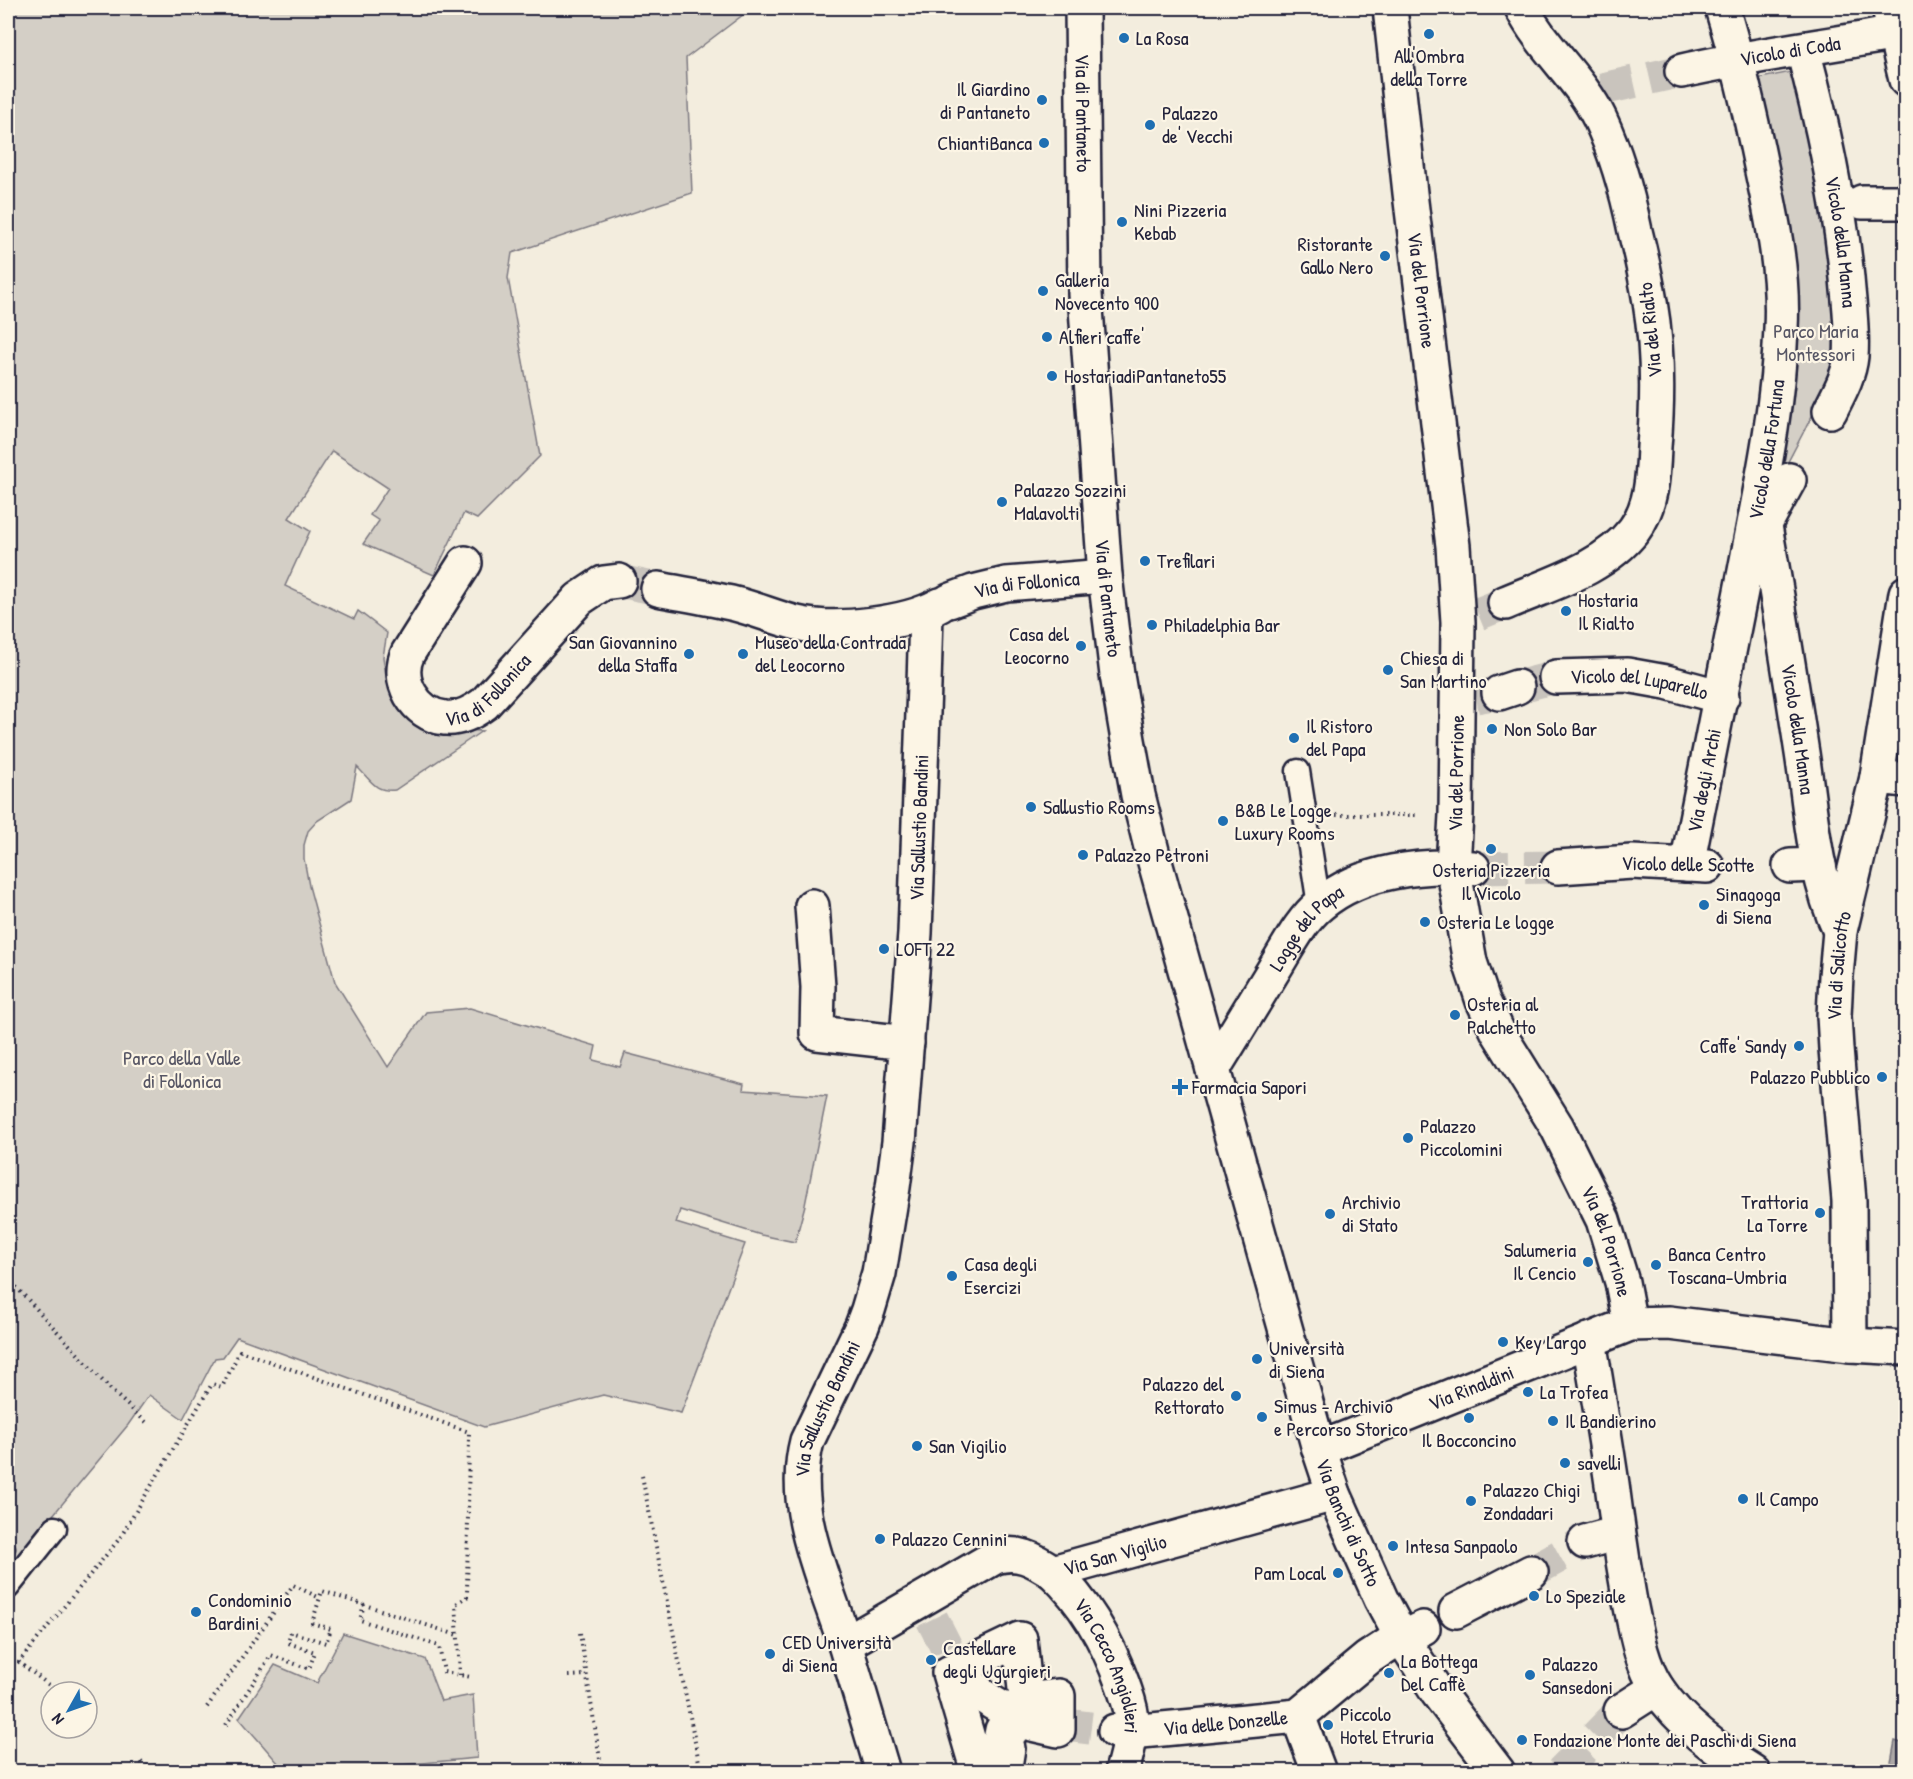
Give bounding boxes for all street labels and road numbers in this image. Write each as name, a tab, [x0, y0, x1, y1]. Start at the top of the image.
street label: Vicolo di Coda	[1738, 29, 1842, 72]
street label: Via di Pantaneto	[1069, 54, 1098, 172]
street label: Vicolo della Manna	[1819, 174, 1864, 309]
street label: Via del Porrione	[1402, 231, 1443, 350]
street label: Via del Rialto	[1631, 281, 1668, 379]
street label: Vicolo della Fortuna	[1741, 378, 1790, 522]
street label: Via di Pantaneto	[1089, 538, 1129, 658]
street label: Via di Follonica	[971, 564, 1081, 604]
street label: Via di Follonica	[444, 647, 537, 731]
street label: Vicolo del Luparello	[1570, 661, 1711, 706]
street label: Vicolo della Manna	[1775, 662, 1822, 796]
street label: Via del Porrione	[1441, 714, 1470, 831]
street label: Via degli Archi	[1680, 726, 1727, 835]
street label: Via Sallustio Bandini	[902, 754, 934, 901]
street label: Vicolo delle Scotte	[1621, 849, 1755, 878]
street label: Logge del Papa	[1262, 878, 1348, 976]
street label: Via di Salicotto	[1820, 908, 1857, 1021]
street label: Via del Porrione	[1575, 1181, 1639, 1299]
street label: Via Sallustio Bandini	[788, 1336, 866, 1478]
street label: Via Rinaldini	[1424, 1358, 1518, 1417]
street label: Via Banchi di Sotto	[1310, 1455, 1388, 1591]
street label: Via San Vigilio	[1060, 1527, 1169, 1582]
street label: Via Cecco Angiolieri	[1068, 1592, 1146, 1735]
street label: Via delle Donzelle	[1162, 1703, 1289, 1742]

